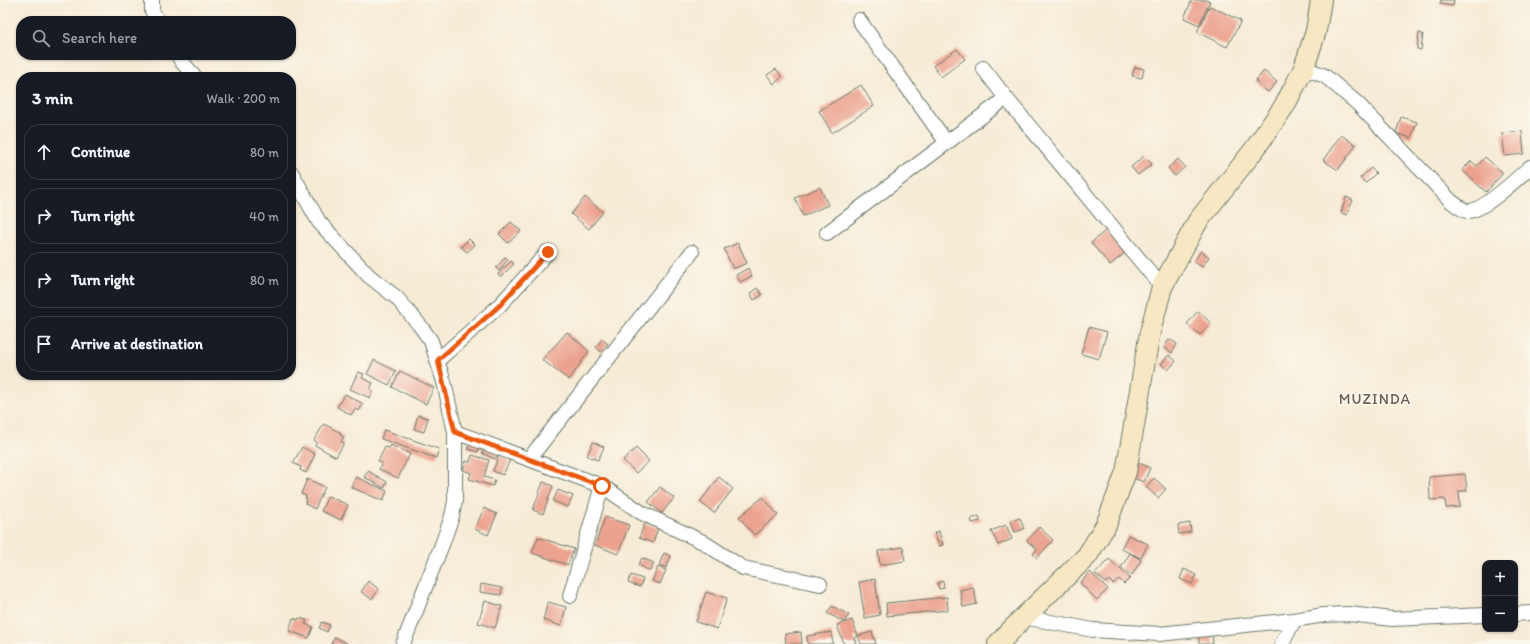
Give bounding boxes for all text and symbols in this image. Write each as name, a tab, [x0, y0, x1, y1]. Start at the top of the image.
search box	[16, 16, 296, 60]
icon: search	[30, 27, 52, 49]
text: Search here	[62, 29, 137, 47]
text: 3 min	[32, 88, 73, 108]
text: Walk · 200 m	[207, 91, 280, 106]
icon: ahead	[33, 141, 55, 163]
text: Continue	[71, 143, 130, 161]
text: 80 m	[250, 145, 279, 160]
icon: right	[33, 205, 55, 227]
text: Turn right	[71, 207, 135, 225]
text: 40 m	[249, 209, 279, 224]
route end	[539, 243, 557, 261]
icon: right	[33, 269, 55, 291]
text: Turn right	[71, 271, 135, 289]
text: 80 m	[250, 273, 279, 288]
icon: arrive	[33, 333, 55, 355]
text: Arrive at destination	[71, 335, 203, 353]
district label: MUZINDA	[1339, 390, 1411, 408]
route start	[593, 477, 611, 495]
map controls	[1482, 560, 1518, 632]
button: +	[1482, 560, 1518, 596]
button: −	[1482, 596, 1518, 632]

